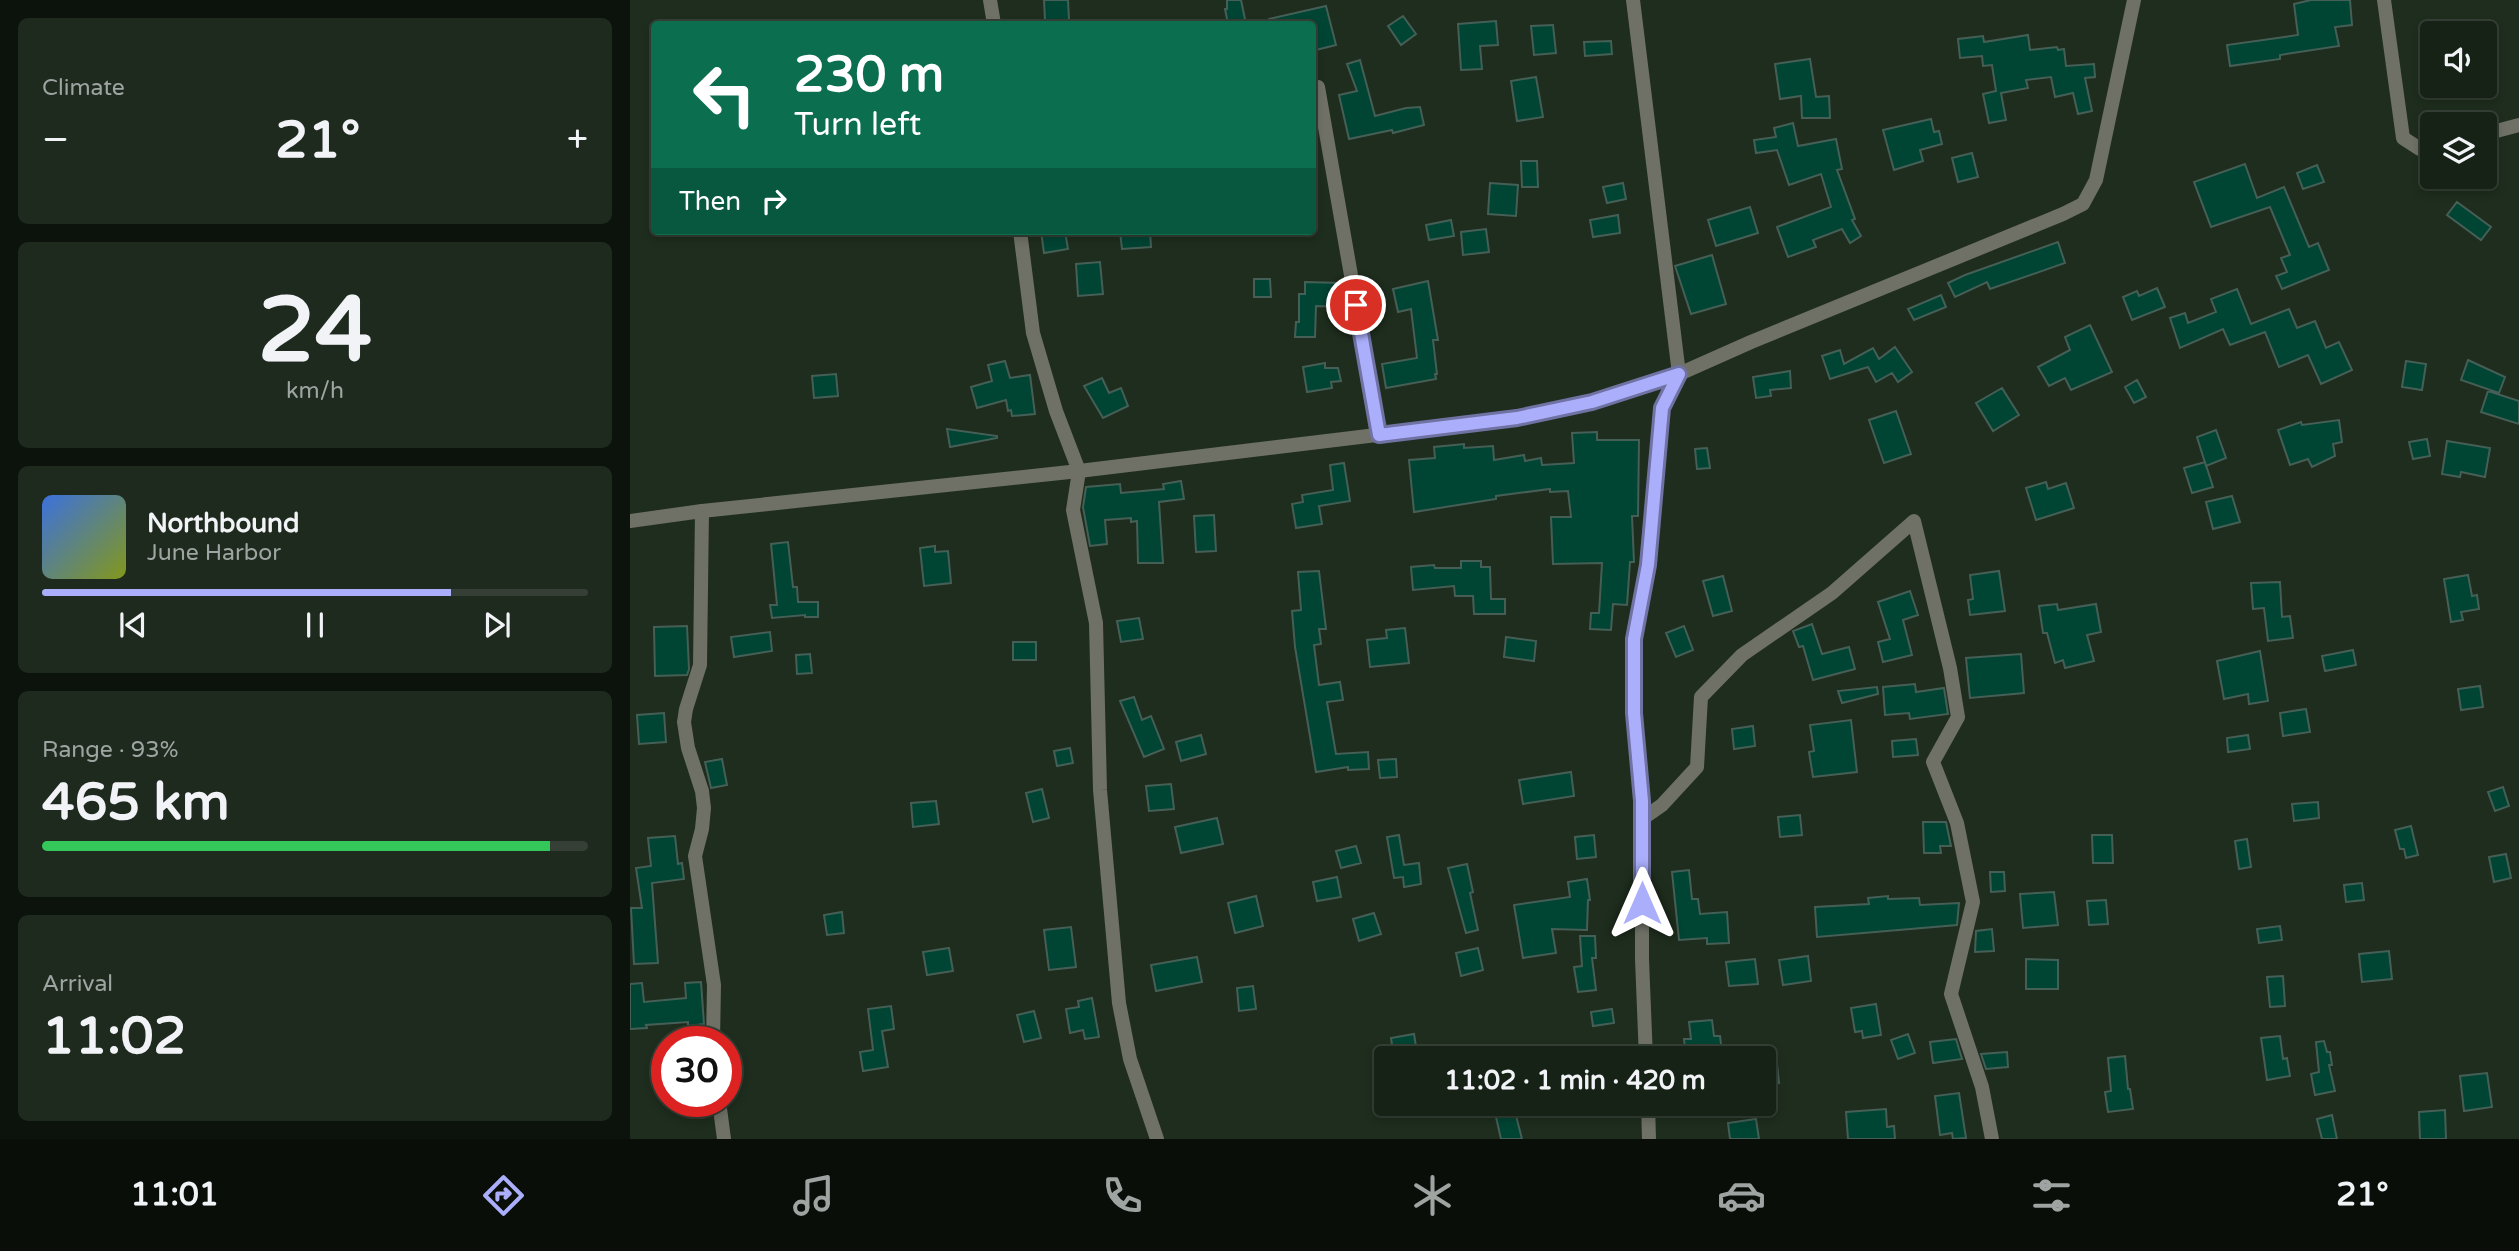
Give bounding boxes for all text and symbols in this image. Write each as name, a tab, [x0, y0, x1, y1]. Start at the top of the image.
map controls	[2420, 21, 2497, 189]
button: sound	[2420, 21, 2497, 98]
text: 230 m	[794, 46, 944, 105]
icon: left	[679, 49, 770, 140]
text: Climate	[42, 74, 125, 102]
text: Turn left	[794, 106, 921, 144]
text: 21°	[275, 109, 360, 172]
button: layers	[2420, 112, 2497, 189]
text: −	[42, 117, 69, 163]
text: +	[567, 117, 588, 163]
icon: right	[755, 182, 793, 220]
text: Then	[679, 186, 741, 217]
pin	[1326, 275, 1386, 335]
text: 24	[258, 276, 372, 386]
icon: arrive	[1337, 286, 1375, 324]
text: km/h	[286, 377, 344, 405]
text: Northbound	[147, 508, 299, 539]
text: June Harbor	[147, 539, 281, 567]
icon: previous	[114, 606, 152, 644]
icon: pause	[296, 606, 334, 644]
icon: next	[478, 606, 516, 644]
text: Range · 93%	[42, 736, 178, 764]
text: 465 km	[42, 771, 230, 834]
position arrow	[1605, 866, 1679, 940]
text: Arrival	[42, 970, 113, 998]
text: 11:02	[42, 1005, 186, 1068]
speed limit sign: 30	[651, 1026, 742, 1117]
text: 11:02 · 1 min · 420 m	[1444, 1065, 1706, 1096]
icon: directions	[479, 1171, 528, 1220]
icon: music	[789, 1171, 838, 1220]
icon: phone	[1098, 1171, 1147, 1220]
icon: climate	[1408, 1171, 1457, 1220]
icon: car	[1717, 1171, 1766, 1220]
icon: filters	[2027, 1171, 2076, 1220]
text: 11:01	[130, 1176, 219, 1214]
text: 21°	[2336, 1176, 2389, 1214]

